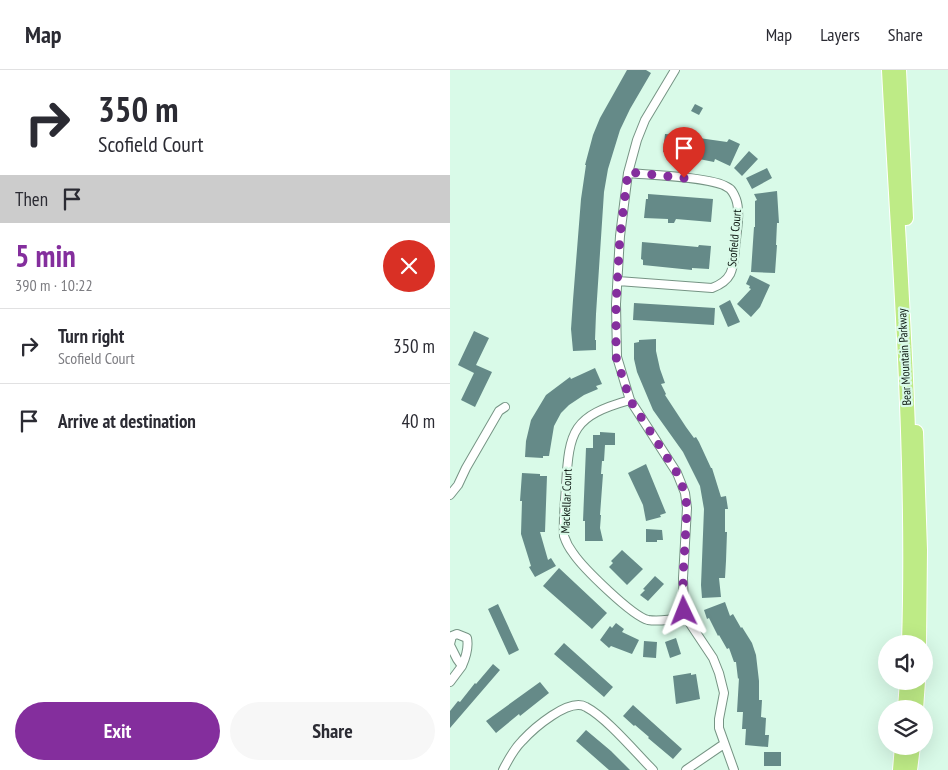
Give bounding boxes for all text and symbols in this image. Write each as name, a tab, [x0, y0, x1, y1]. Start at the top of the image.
text: Map	[25, 19, 62, 50]
text: Map	[766, 23, 792, 46]
text: Layers	[820, 23, 860, 46]
text: Share	[888, 23, 923, 46]
text: 350 m	[98, 86, 179, 132]
icon: right	[15, 90, 80, 155]
pin	[663, 127, 705, 178]
text: Scofield Court	[98, 130, 204, 158]
icon: arrive	[670, 134, 698, 162]
icon: arrive	[58, 185, 86, 213]
text: Then	[15, 187, 48, 211]
street label: Scofield Court	[724, 208, 744, 267]
text: 5 min	[15, 236, 76, 275]
button: close	[383, 240, 435, 292]
text: 390 m · 10:22	[15, 275, 93, 295]
street label: Bear Mountain Parkway	[894, 308, 914, 406]
text: Turn right	[58, 324, 124, 348]
icon: right	[15, 332, 43, 360]
text: 350 m	[393, 334, 435, 358]
text: Scofield Court	[58, 348, 135, 368]
icon: arrive	[15, 407, 43, 435]
text: Arrive at destination	[58, 409, 196, 433]
text: 40 m	[402, 409, 435, 433]
street label: Mackellar Court	[557, 468, 575, 534]
position arrow	[657, 584, 709, 636]
map controls	[878, 635, 933, 755]
button: sound	[878, 635, 933, 690]
button: layers	[878, 700, 933, 755]
button: Exit	[15, 702, 220, 760]
button: Share	[230, 702, 435, 760]

